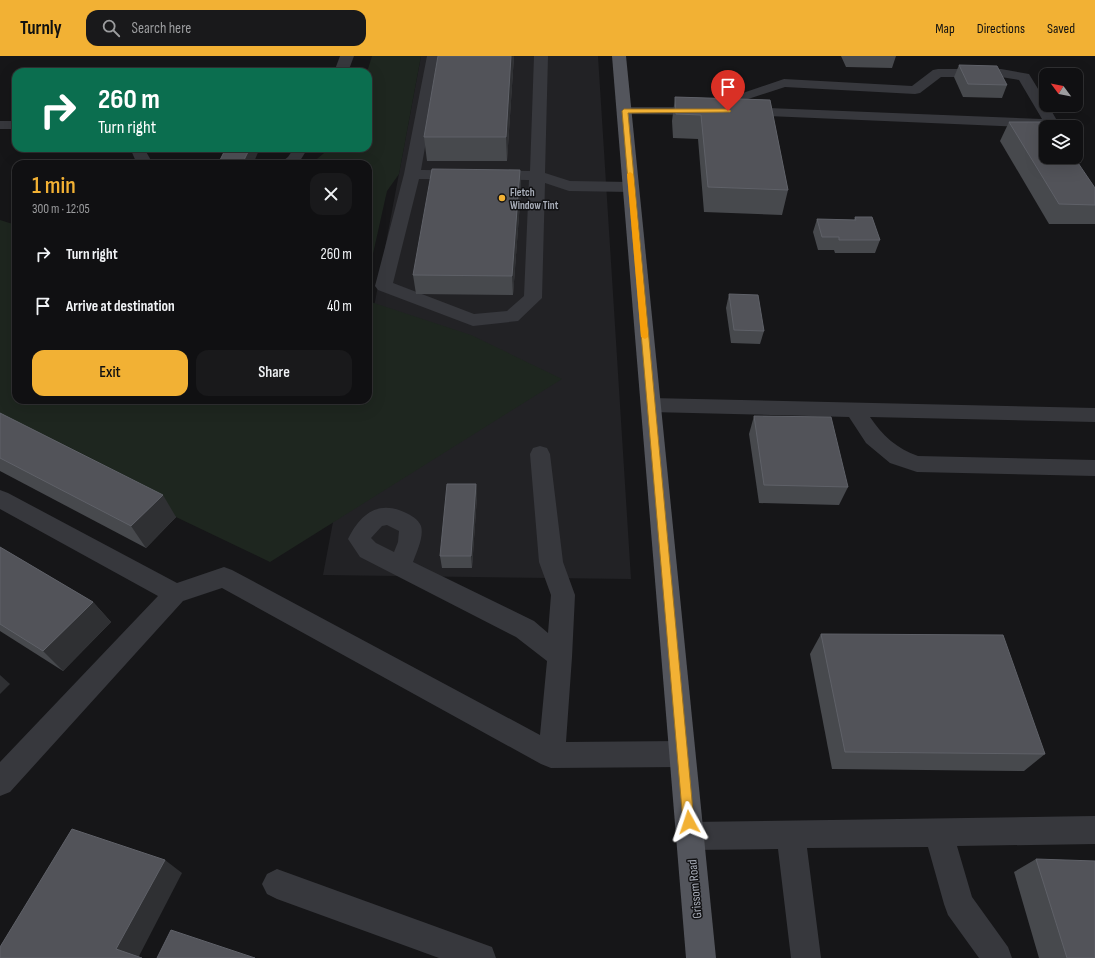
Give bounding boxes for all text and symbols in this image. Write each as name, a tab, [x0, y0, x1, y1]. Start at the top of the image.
search box	[86, 10, 366, 46]
text: Turnly	[20, 17, 62, 40]
icon: search	[100, 17, 122, 39]
text: Search here	[132, 19, 191, 38]
text: Map	[935, 20, 955, 37]
text: Directions	[977, 20, 1025, 37]
text: Saved	[1047, 20, 1075, 37]
north arrow	[1039, 68, 1083, 112]
map controls	[1039, 68, 1083, 164]
pin	[711, 70, 745, 111]
icon: arrive	[717, 76, 739, 98]
text: 260 m	[98, 83, 160, 116]
icon: right	[32, 84, 84, 136]
text: Turn right	[98, 117, 156, 138]
button: layers	[1039, 120, 1083, 164]
text: 1 min	[32, 171, 76, 200]
button: close	[310, 173, 352, 215]
place label: Fletch Window Tint	[510, 186, 559, 212]
marker: Fletch Window Tint	[497, 193, 507, 203]
text: 300 m · 12:05	[32, 201, 90, 217]
icon: right	[32, 243, 54, 265]
text: Turn right	[66, 245, 118, 264]
text: 260 m	[321, 245, 352, 264]
icon: arrive	[32, 295, 54, 317]
text: Arrive at destination	[66, 297, 175, 316]
text: 40 m	[327, 297, 352, 316]
button: Exit	[32, 350, 188, 396]
button: Share	[196, 350, 352, 396]
position arrow	[668, 801, 710, 843]
street label: Grissom Road	[684, 859, 706, 919]

